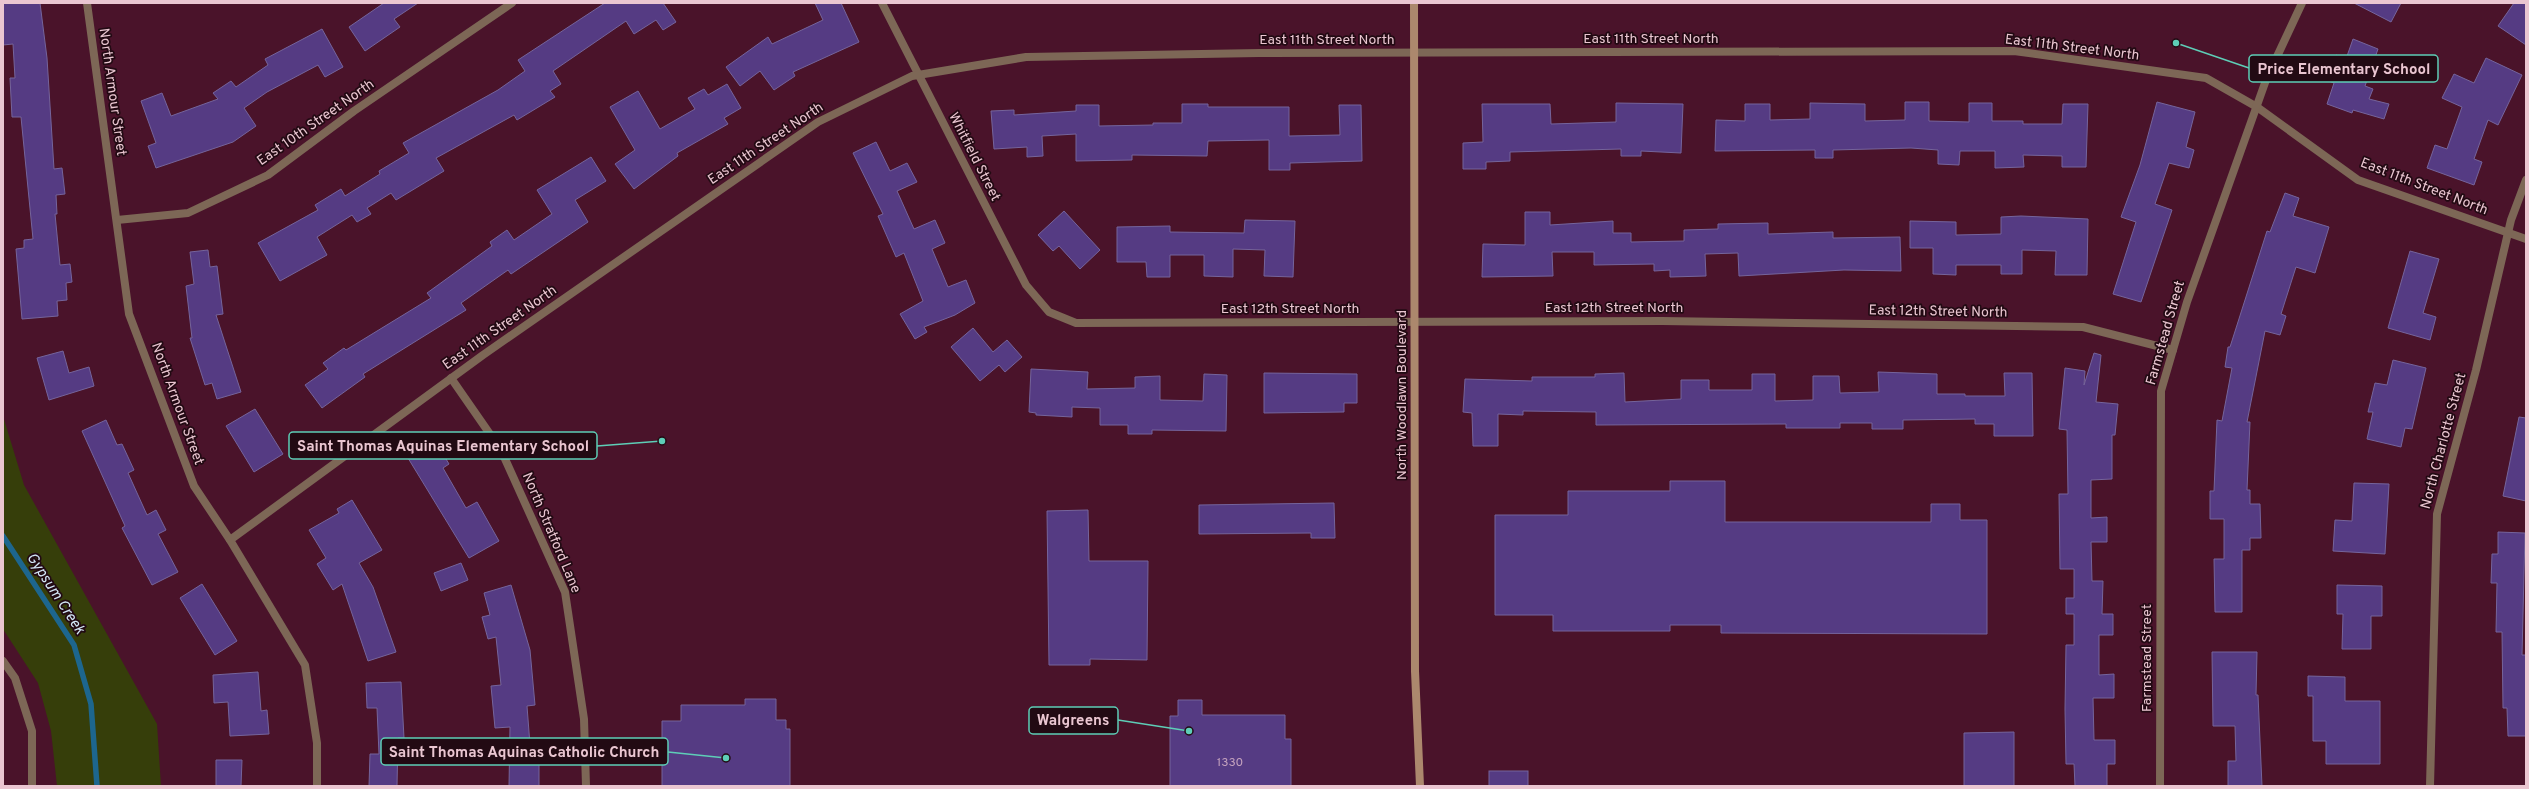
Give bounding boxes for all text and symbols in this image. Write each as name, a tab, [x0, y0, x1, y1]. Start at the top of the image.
street label: North Armour Street	[95, 27, 129, 157]
street label: East 11th Street North	[1583, 31, 1719, 48]
street label: East 11th Street North	[2004, 31, 2140, 65]
street label: East 11th Street North	[1259, 32, 1395, 49]
callout: Price Elementary School	[2249, 55, 2438, 82]
text: Price Elementary School	[2258, 61, 2430, 80]
street label: East 10th Street North	[254, 76, 378, 170]
street label: East 11th Street North	[705, 99, 827, 189]
street label: Whitfield Street	[944, 110, 1004, 204]
street label: East 11th Street North	[2358, 155, 2490, 219]
street label: Farmstead Street	[2143, 279, 2189, 387]
street label: East 11th Street North	[440, 282, 560, 374]
street label: East 12th Street North	[1545, 300, 1683, 317]
street label: East 12th Street North	[1221, 301, 1359, 318]
street label: East 12th Street North	[1868, 302, 2008, 322]
street label: North Woodlawn Boulevard	[1394, 310, 1411, 480]
street label: North Armour Street	[147, 340, 207, 468]
street label: North Charlotte Street	[2418, 371, 2470, 511]
callout: Saint Thomas Aquinas Elementary School	[289, 432, 597, 459]
text: Saint Thomas Aquinas Elementary School	[297, 438, 589, 457]
street label: North Stratford Lane	[518, 470, 584, 596]
water label: Gypsum Creek	[22, 550, 89, 639]
street label: Farmstead Street	[2139, 604, 2156, 712]
callout: Walgreens	[1029, 707, 1118, 734]
text: Walgreens	[1037, 712, 1109, 731]
callout: Saint Thomas Aquinas Catholic Church	[381, 738, 668, 765]
text: Saint Thomas Aquinas Catholic Church	[389, 744, 659, 763]
house number: 1330	[1217, 755, 1243, 771]

